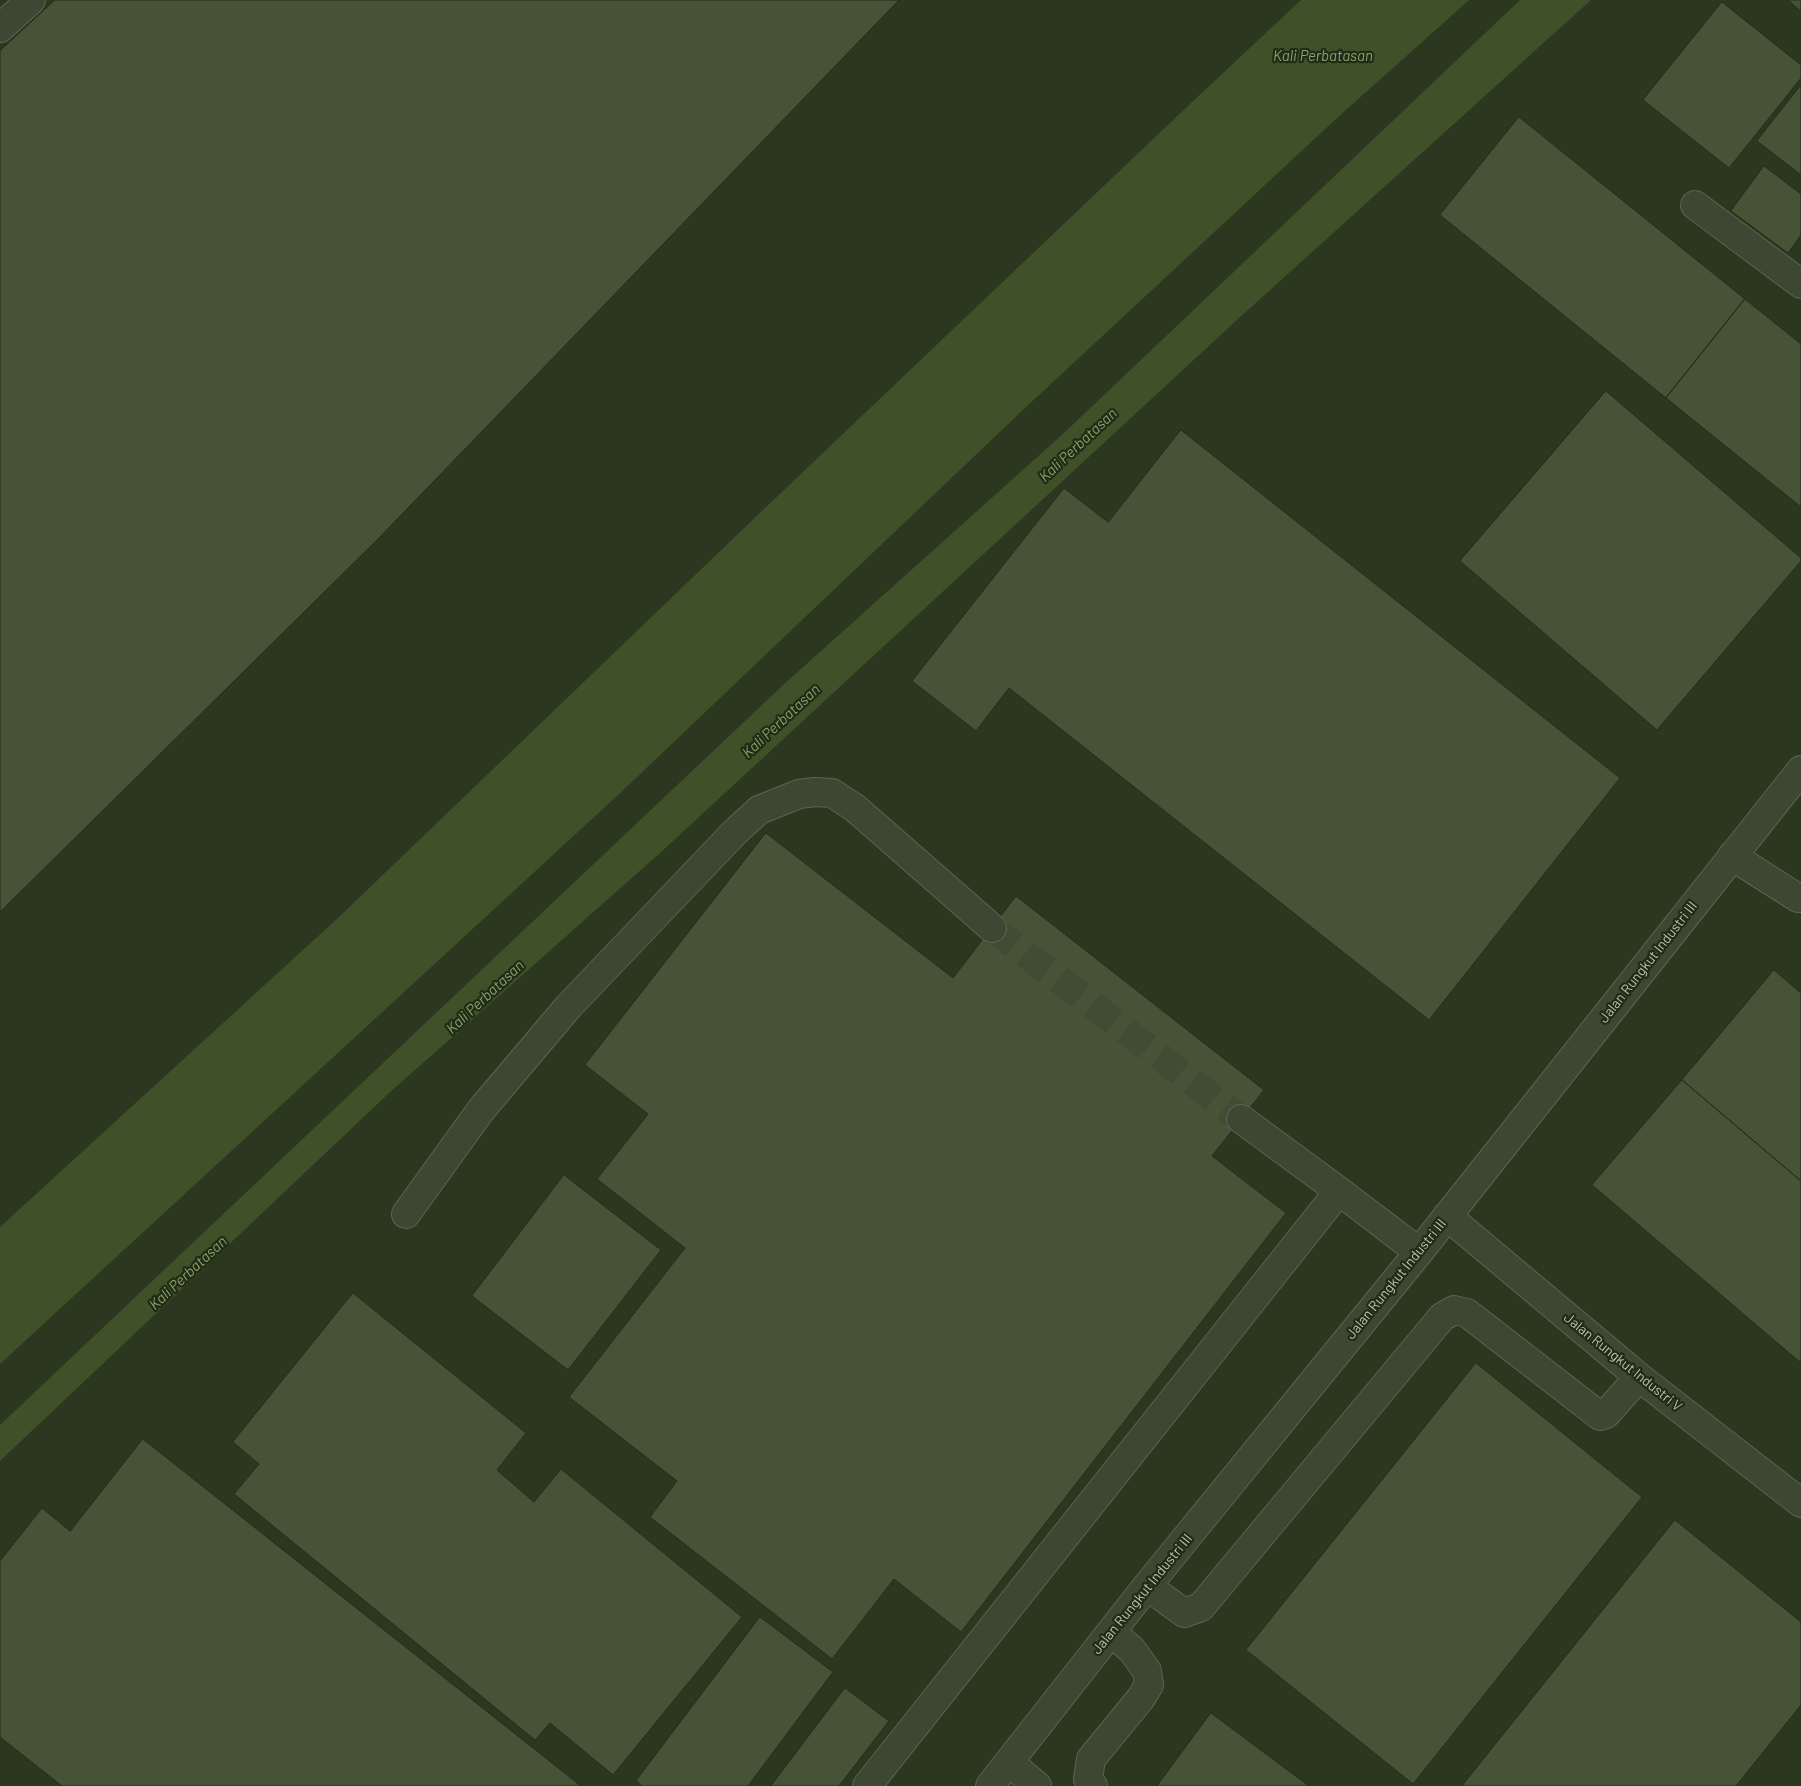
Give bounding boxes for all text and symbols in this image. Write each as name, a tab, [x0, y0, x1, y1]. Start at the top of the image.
water label: Kali Perbatasan	[1273, 47, 1373, 65]
water label: Kali Perbatasan	[1035, 404, 1121, 486]
water label: Kali Perbatasan	[738, 680, 824, 762]
street label: Jalan Rungkut Industri III	[1595, 898, 1701, 1026]
water label: Kali Perbatasan	[442, 956, 528, 1038]
street label: Jalan Rungkut Industri III	[1342, 1215, 1450, 1343]
water label: Kali Perbatasan	[145, 1232, 231, 1314]
street label: Jalan Rungkut Industri V	[1561, 1309, 1685, 1415]
street label: Jalan Rungkut Industri III	[1088, 1530, 1196, 1658]

